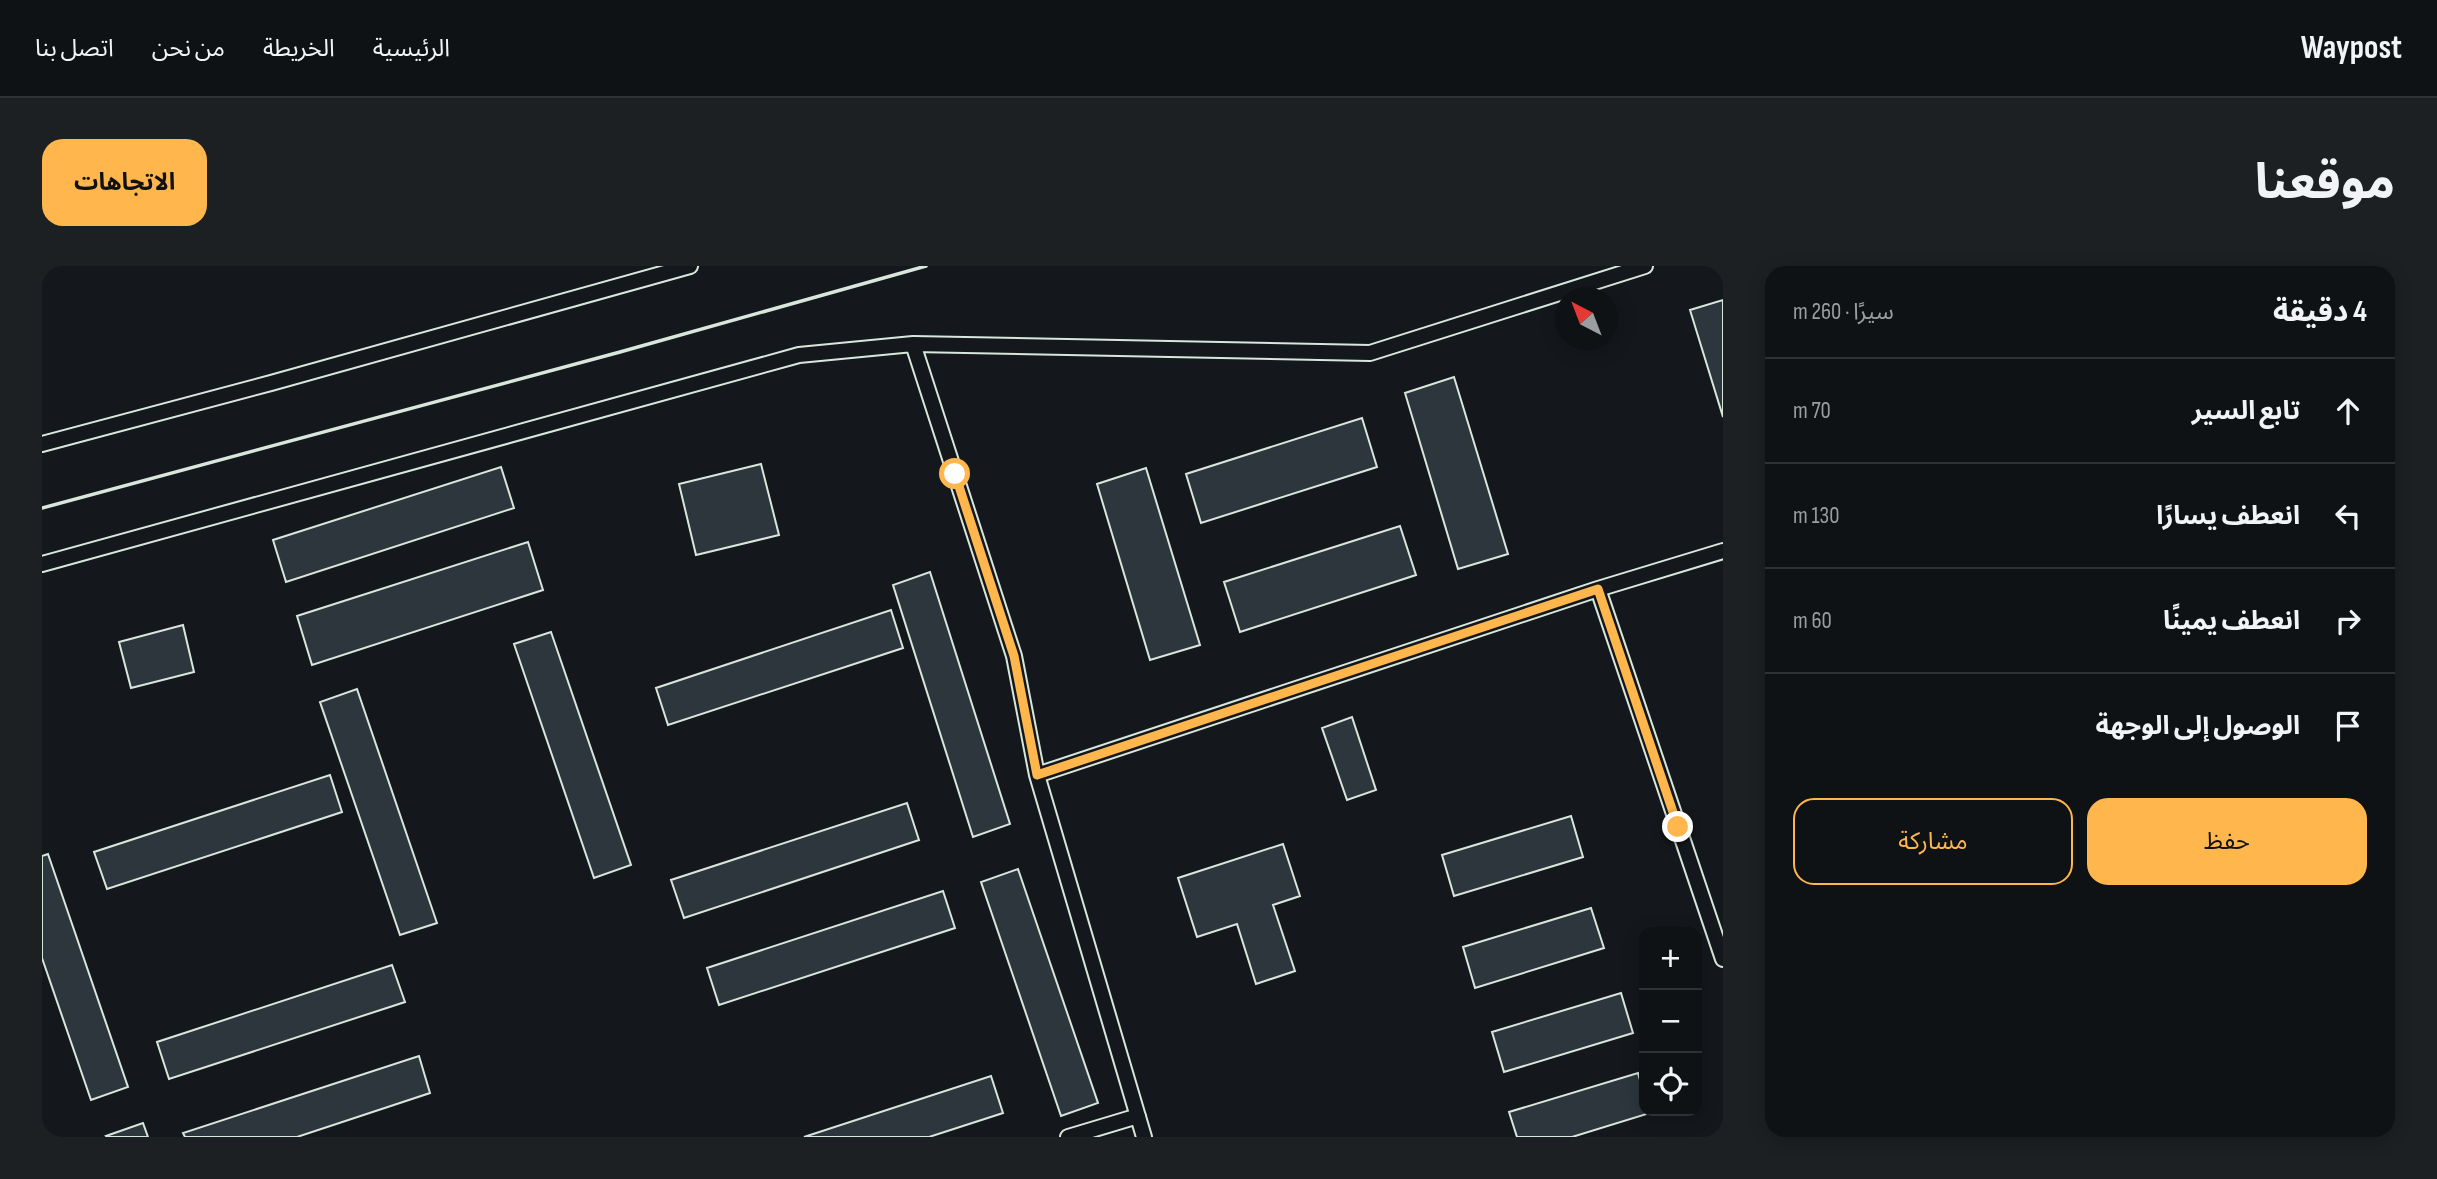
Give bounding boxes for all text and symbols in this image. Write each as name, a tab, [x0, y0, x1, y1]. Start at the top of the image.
text: Waypost	[2301, 28, 2402, 68]
text: اتصل بنا	[35, 34, 114, 63]
text: من نحن	[152, 34, 225, 63]
text: الخريطة	[263, 34, 335, 63]
text: الرئيسية	[373, 34, 450, 63]
button: الاتجاهات	[42, 139, 207, 226]
text: موقعنا	[2255, 154, 2395, 213]
north arrow	[1555, 287, 1618, 350]
text: 4 دقيقة	[2273, 294, 2367, 330]
text: سيرًا · 260 m	[1793, 298, 1894, 326]
icon: ahead	[2329, 392, 2367, 430]
text: تابع السير	[2192, 396, 2300, 427]
text: 70 m	[1793, 397, 1831, 425]
route start	[939, 458, 970, 489]
icon: left	[2329, 497, 2367, 535]
text: انعطف يسارًا	[2156, 501, 2300, 532]
text: 130 m	[1793, 502, 1839, 530]
icon: right	[2329, 602, 2367, 640]
text: انعطف يمينًا	[2163, 606, 2300, 637]
text: 60 m	[1793, 607, 1832, 635]
icon: arrive	[2329, 707, 2367, 745]
text: الوصول إلى الوجهة	[2096, 711, 2300, 742]
button: مشاركة	[1793, 798, 2073, 885]
button: حفظ	[2087, 798, 2367, 885]
route end	[1662, 811, 1693, 842]
map controls	[1639, 927, 1702, 1116]
button: +	[1639, 927, 1702, 990]
button: −	[1639, 990, 1702, 1053]
button: locate	[1639, 1053, 1702, 1116]

